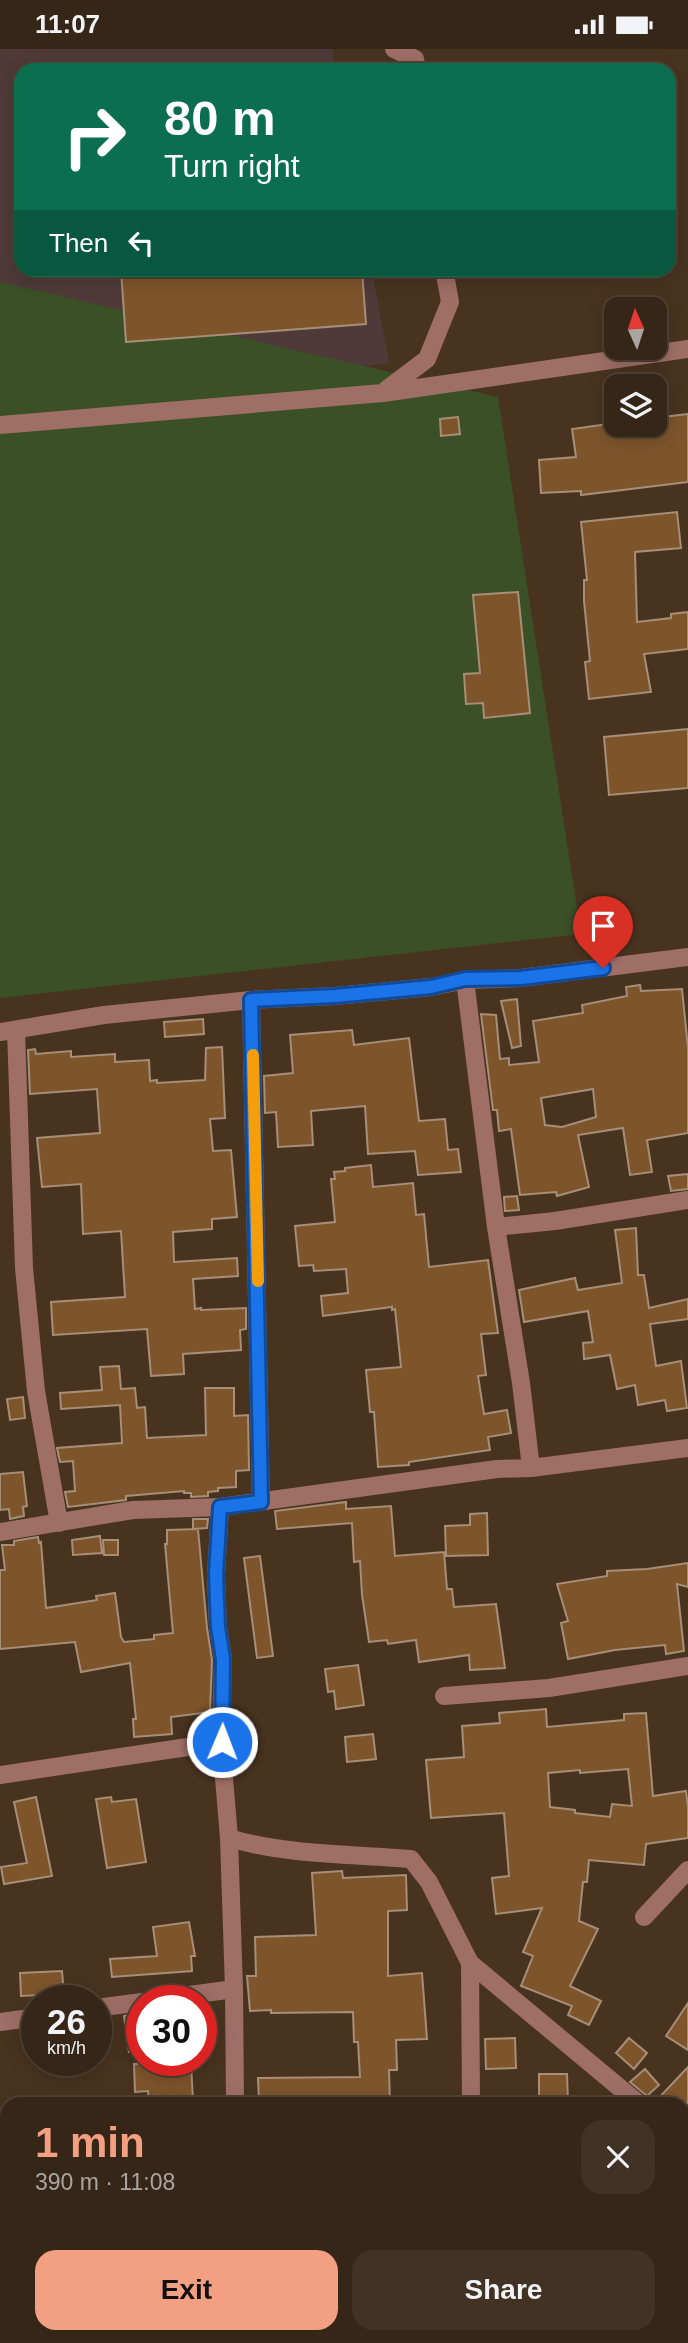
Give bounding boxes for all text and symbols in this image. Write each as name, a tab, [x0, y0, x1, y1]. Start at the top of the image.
text: 11:07	[35, 9, 100, 39]
icon: right	[49, 91, 140, 182]
text: 80 m	[164, 91, 276, 145]
text: Turn right	[164, 148, 300, 184]
icon: left	[122, 224, 160, 262]
text: Then	[49, 228, 108, 258]
north arrow	[604, 297, 667, 361]
map controls	[604, 297, 667, 437]
button: layers	[604, 374, 667, 437]
pin	[573, 896, 633, 968]
icon: arrive	[584, 907, 622, 945]
position arrow	[185, 1705, 259, 1779]
speed limit sign: 30	[126, 1985, 217, 2076]
text: 26	[47, 2002, 86, 2041]
text: km/h	[47, 2038, 86, 2058]
text: 1 min	[35, 2119, 145, 2166]
button: close	[581, 2120, 655, 2194]
text: 390 m · 11:08	[35, 2169, 175, 2195]
button: Exit	[35, 2250, 338, 2330]
button: Share	[352, 2250, 655, 2330]

